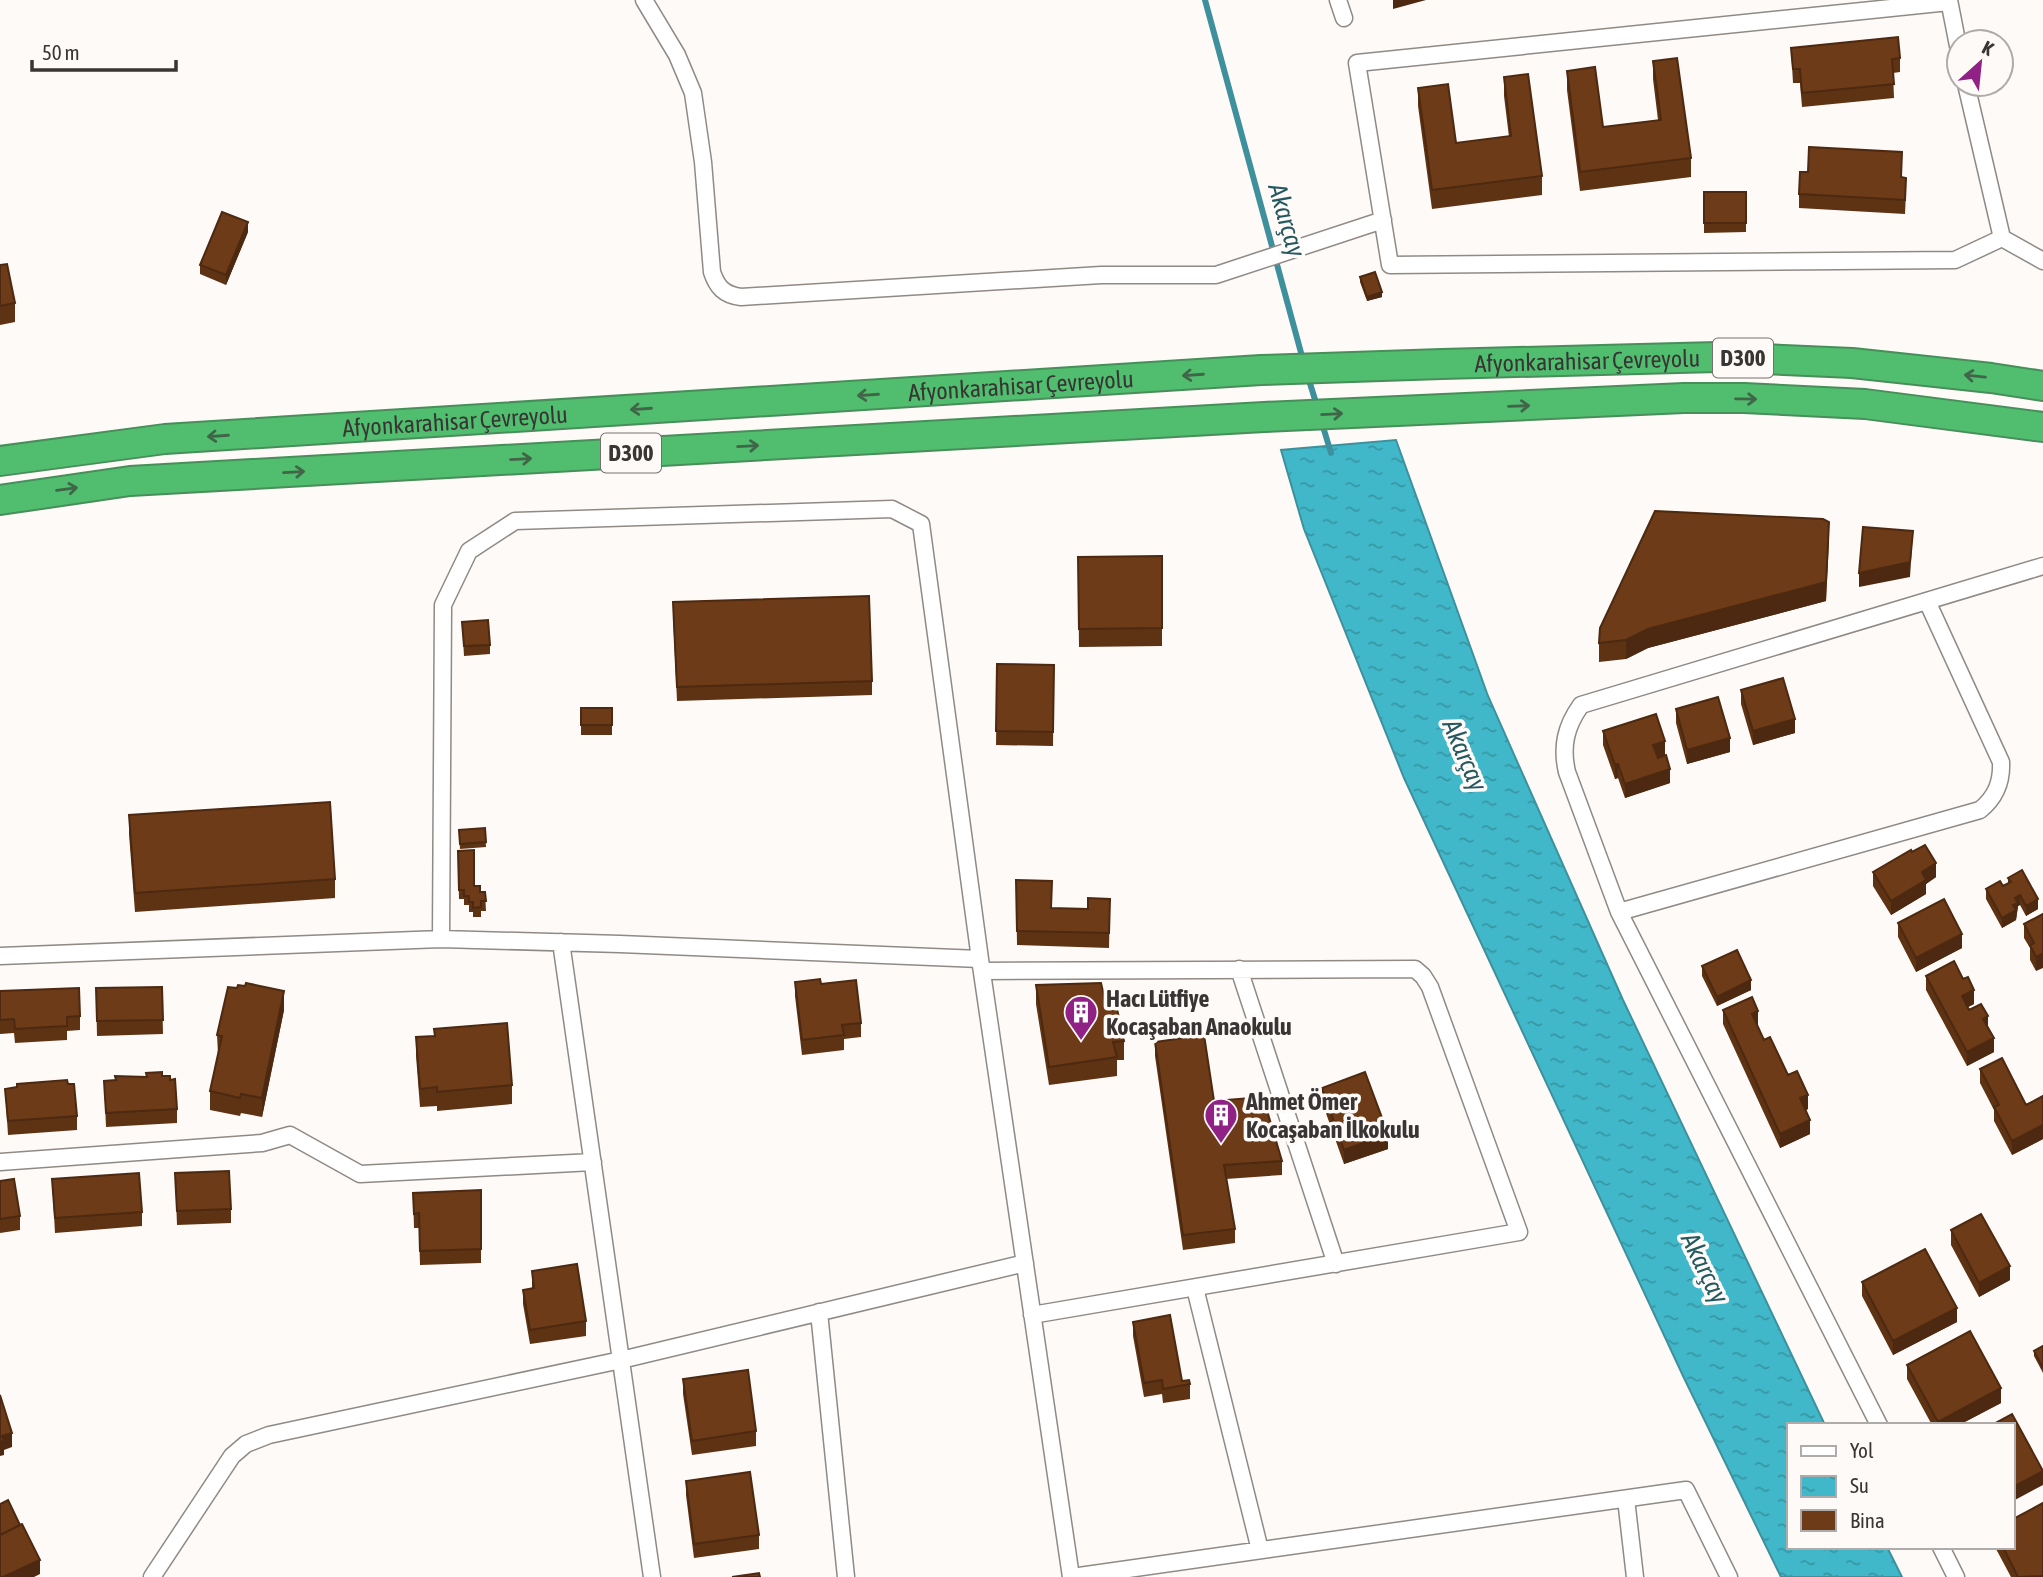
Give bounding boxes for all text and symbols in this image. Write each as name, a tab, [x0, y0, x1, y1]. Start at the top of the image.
scale bar	[32, 28, 175, 72]
north arrow	[1945, 28, 2015, 98]
text: K	[1979, 36, 1997, 60]
text: 50 m	[42, 40, 80, 64]
water label: Akarçay	[1262, 179, 1312, 260]
road number: D300	[1713, 338, 1773, 378]
street label: Afyonkarahisar Çevreyolu	[1474, 344, 1700, 377]
street label: Afyonkarahisar Çevreyolu	[907, 365, 1134, 406]
one-way arrow	[1182, 368, 1205, 381]
one-way arrow	[1965, 369, 1987, 382]
one-way arrow	[857, 388, 880, 401]
one-way arrow	[1735, 392, 1758, 405]
one-way arrow	[1507, 399, 1530, 412]
street label: Afyonkarahisar Çevreyolu	[341, 400, 568, 441]
one-way arrow	[630, 403, 653, 416]
one-way arrow	[1320, 407, 1343, 420]
one-way arrow	[208, 430, 230, 443]
road number: D300	[601, 433, 661, 472]
one-way arrow	[737, 439, 759, 452]
one-way arrow	[509, 452, 532, 465]
one-way arrow	[282, 465, 305, 478]
one-way arrow	[56, 482, 78, 495]
water label: Akarçay	[1436, 714, 1494, 796]
place label: Hacı Lütfiye Kocaşaban Anaokulu	[1106, 985, 1292, 1040]
building icon: Hacı Lütfiye Kocaşaban Anaokulu	[1062, 993, 1100, 1042]
place label: Ahmet Ömer Kocaşaban İlkokulu	[1245, 1088, 1420, 1143]
building icon: Ahmet Ömer Kocaşaban İlkokulu	[1202, 1096, 1240, 1145]
water label: Akarçay	[1675, 1227, 1735, 1309]
legend	[1787, 1423, 2015, 1549]
text: Yol	[1850, 1438, 1874, 1462]
text: Su	[1850, 1473, 1869, 1497]
text: Bina	[1850, 1508, 1885, 1532]

